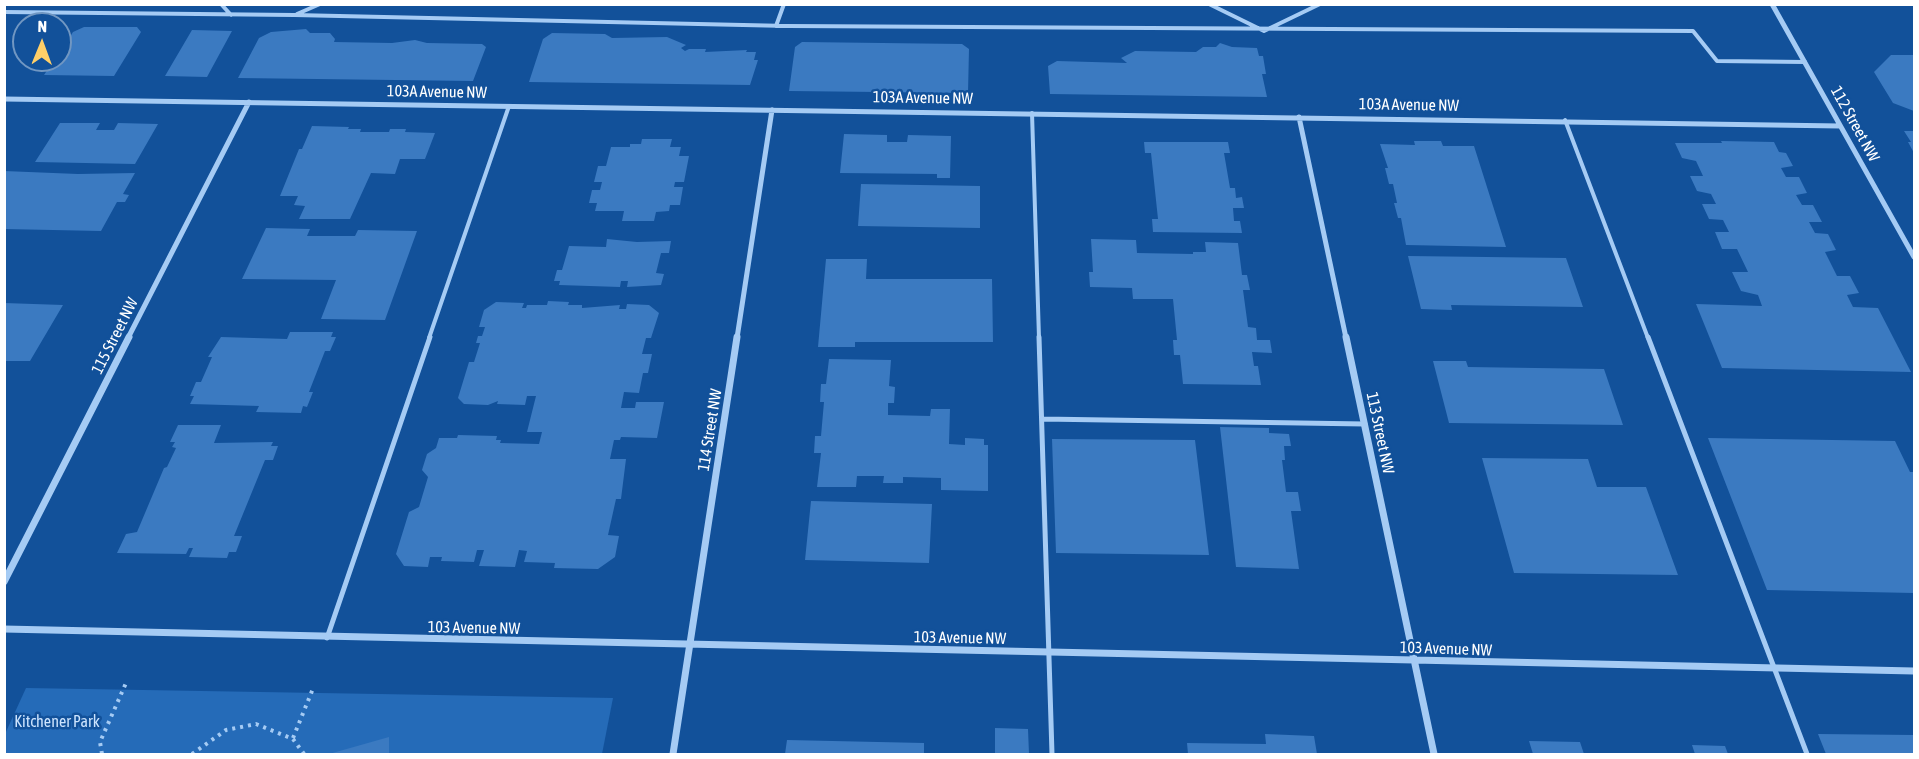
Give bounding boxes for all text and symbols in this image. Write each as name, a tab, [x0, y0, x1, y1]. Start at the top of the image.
north arrow	[12, 12, 72, 72]
text: N	[37, 17, 47, 35]
street label: 103A Avenue NW	[387, 82, 487, 102]
street label: 112 Street NW	[1826, 83, 1884, 165]
street label: 103A Avenue NW	[873, 88, 973, 108]
street label: 103A Avenue NW	[1359, 95, 1459, 115]
street label: 115 Street NW	[88, 295, 142, 377]
street label: 114 Street NW	[694, 387, 726, 473]
street label: 113 Street NW	[1362, 390, 1398, 476]
street label: 103 Avenue NW	[428, 618, 520, 638]
street label: 103 Avenue NW	[914, 628, 1006, 648]
street label: 103 Avenue NW	[1400, 638, 1492, 660]
park label: Kitchener Park	[14, 712, 100, 732]

